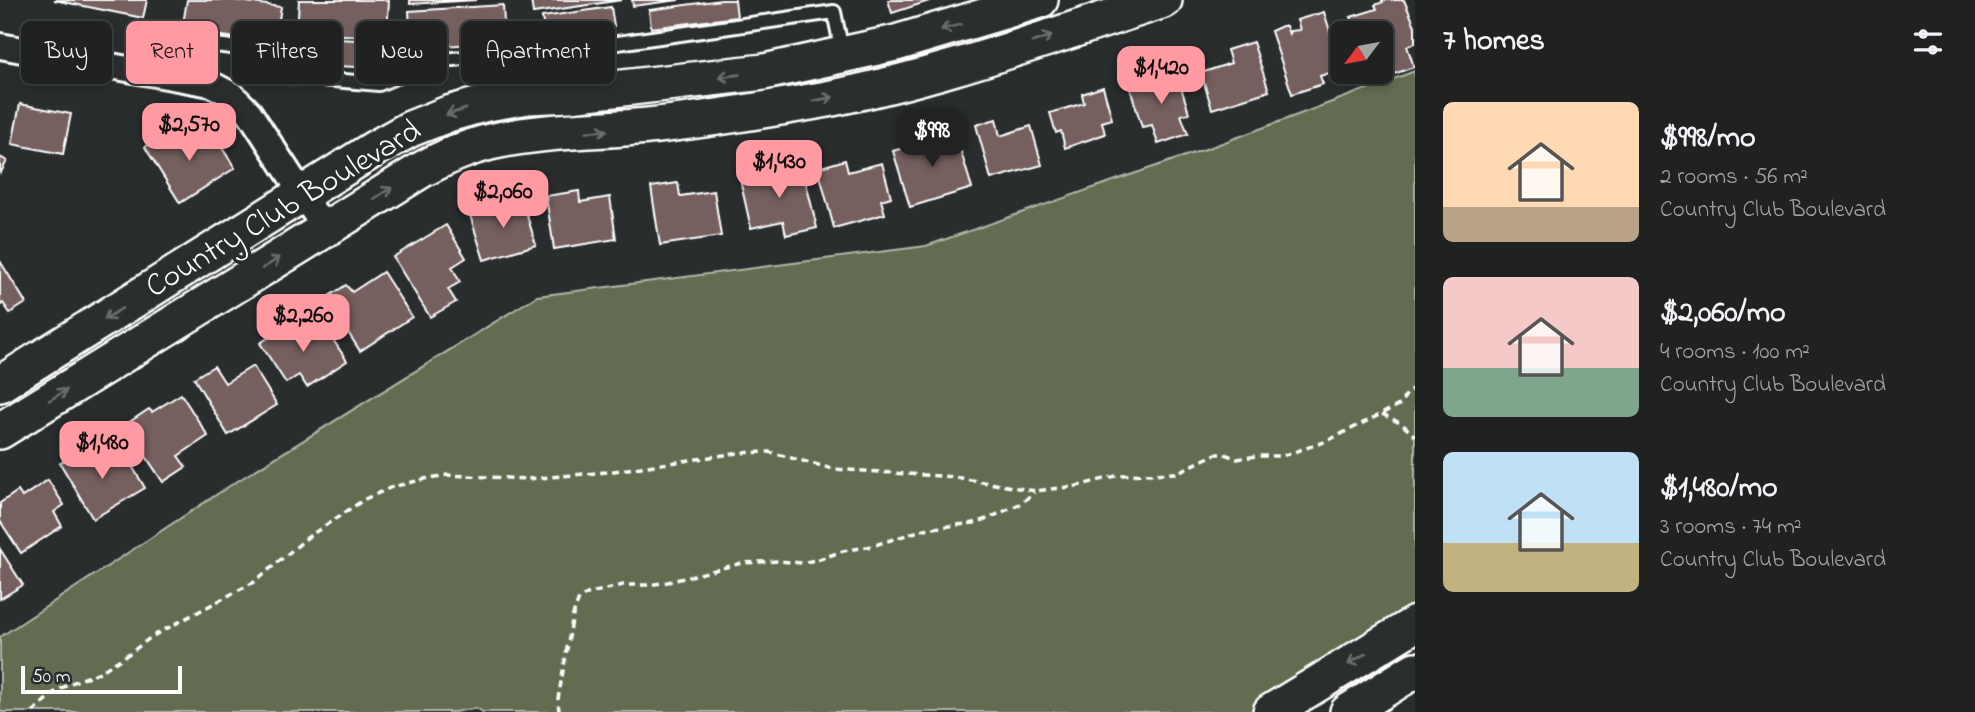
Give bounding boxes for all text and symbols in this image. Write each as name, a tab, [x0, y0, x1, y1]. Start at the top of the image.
text: 7 homes	[1443, 20, 1545, 64]
chip: Buy	[21, 21, 112, 84]
chip: Rent	[126, 21, 218, 84]
chip: Filters	[232, 21, 342, 84]
chip: New	[356, 21, 447, 84]
chip: Apartment	[461, 21, 615, 84]
north arrow	[1330, 21, 1393, 84]
map controls	[1330, 21, 1393, 84]
one-way arrow	[940, 22, 962, 35]
icon: filters	[1909, 23, 1947, 61]
one-way arrow	[1031, 32, 1053, 45]
pin: $1,420	[1104, 46, 1218, 106]
text: $1,420	[1133, 52, 1189, 85]
one-way arrow	[718, 69, 741, 82]
one-way arrow	[811, 92, 834, 106]
pin: $2,570	[132, 104, 246, 163]
one-way arrow	[445, 106, 467, 119]
street label: Country Club Boulevard	[137, 109, 431, 311]
text: $2,570	[158, 109, 220, 142]
pin: $998	[891, 110, 973, 169]
text: $998	[914, 115, 950, 148]
text: $998/mo	[1660, 117, 1756, 161]
one-way arrow	[586, 124, 608, 137]
icon: home	[1499, 130, 1583, 214]
pin: $1,430	[722, 140, 836, 200]
text: $1,430	[752, 146, 806, 179]
text: 2 rooms · 56 m²	[1660, 161, 1808, 194]
pin: $2,060	[446, 170, 560, 230]
text: $2,060	[473, 176, 533, 209]
one-way arrow	[372, 186, 392, 200]
text: Country Club Boulevard	[1660, 194, 1886, 227]
one-way arrow	[260, 255, 280, 269]
text: $2,060/mo	[1660, 292, 1786, 336]
pin: $2,260	[246, 294, 360, 354]
text: $2,260	[273, 300, 333, 333]
icon: home	[1499, 305, 1583, 389]
one-way arrow	[103, 307, 123, 321]
text: 4 rooms · 100 m²	[1660, 336, 1810, 369]
text: Country Club Boulevard	[1660, 369, 1886, 402]
one-way arrow	[48, 388, 67, 403]
pin: $1,480	[45, 421, 159, 481]
text: $1,480	[75, 427, 129, 460]
text: $1,480/mo	[1660, 467, 1778, 511]
icon: home	[1499, 480, 1583, 564]
text: 3 rooms · 74 m²	[1660, 511, 1802, 544]
text: Country Club Boulevard	[1660, 544, 1886, 577]
one-way arrow	[1347, 653, 1367, 667]
scale bar	[21, 663, 182, 695]
text: 50 m	[32, 664, 71, 691]

